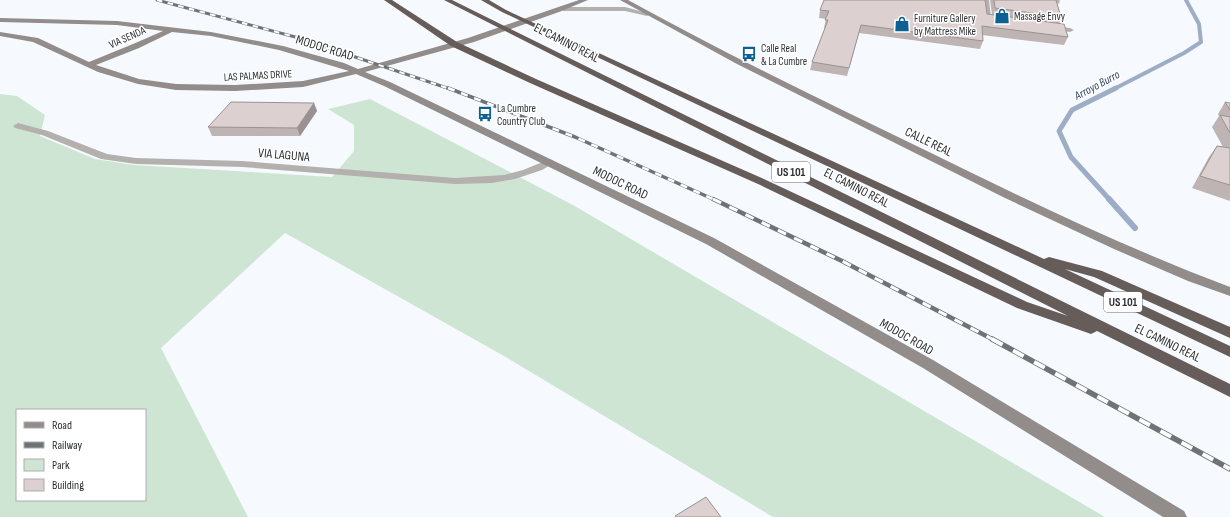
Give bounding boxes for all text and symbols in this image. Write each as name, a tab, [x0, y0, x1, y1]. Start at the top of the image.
shop icon: Massage Envy	[993, 7, 1011, 25]
place label: Massage Envy	[1014, 10, 1066, 23]
place label: Furniture Gallery by Mattress Mike	[914, 12, 976, 38]
shop icon: Furniture Gallery by Mattress Mike	[893, 15, 911, 33]
street label: EL CAMINO REAL	[531, 20, 602, 66]
street label: VIA SENDA	[107, 24, 148, 51]
street label: MODOC ROAD	[294, 32, 356, 64]
place label: Calle Real & La Cumbre	[761, 42, 807, 68]
bus stop icon: Calle Real & La Cumbre	[740, 45, 758, 63]
street label: LAS PALMAS DRIVE	[224, 67, 293, 84]
water label: Arroyo Burro	[1071, 67, 1123, 104]
place label: La Cumbre Country Club	[497, 102, 546, 128]
bus stop icon: La Cumbre Country Club	[476, 105, 494, 123]
street label: CALLE REAL	[902, 124, 955, 160]
street label: VIA LAGUNA	[257, 145, 311, 165]
road number: US 101	[772, 162, 810, 182]
street label: MODOC ROAD	[590, 163, 651, 203]
street label: EL CAMINO REAL	[821, 165, 892, 211]
road number: US 101	[1104, 292, 1142, 312]
street label: MODOC ROAD	[877, 315, 936, 359]
street label: EL CAMINO REAL	[1132, 320, 1203, 366]
legend	[16, 409, 146, 501]
text: Road	[52, 418, 72, 433]
text: Railway	[52, 438, 83, 453]
text: Park	[52, 458, 70, 473]
text: Building	[52, 478, 84, 493]

